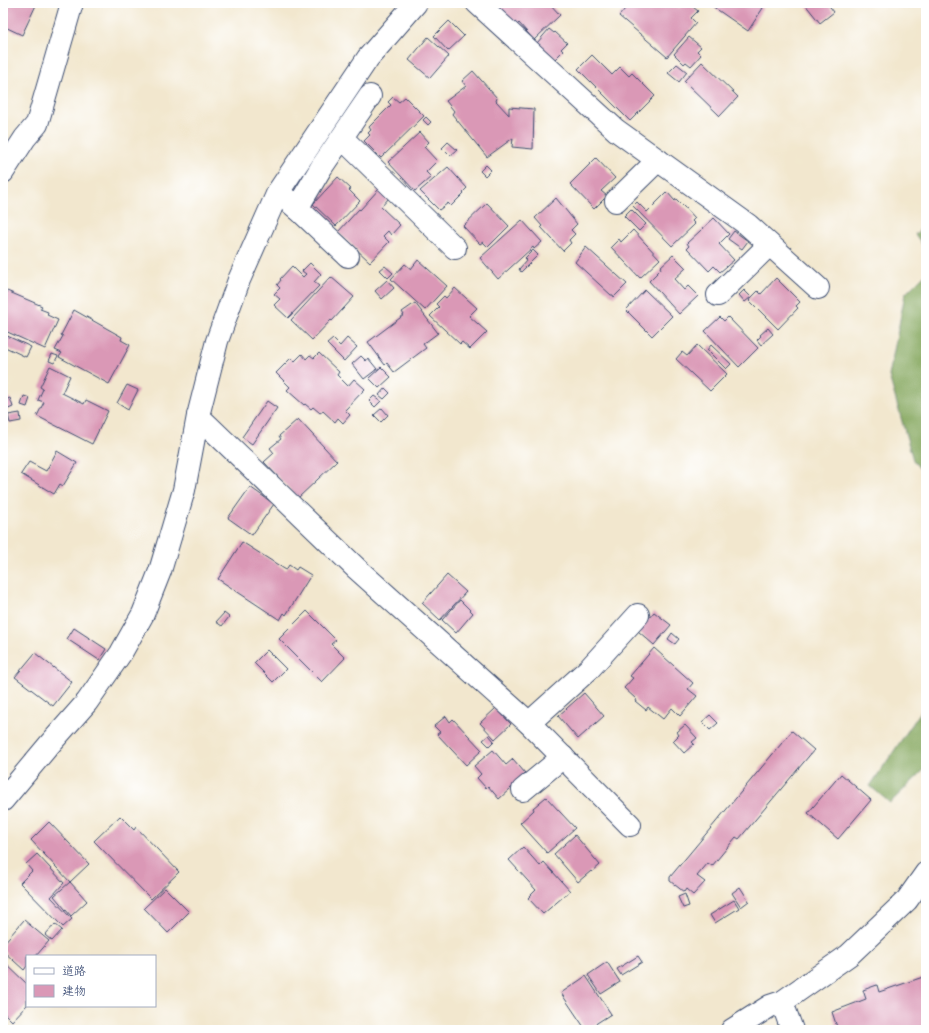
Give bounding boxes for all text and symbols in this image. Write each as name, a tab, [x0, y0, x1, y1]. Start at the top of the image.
legend	[26, 955, 156, 1007]
text: 道路	[62, 962, 86, 979]
text: 建物	[62, 982, 86, 999]

